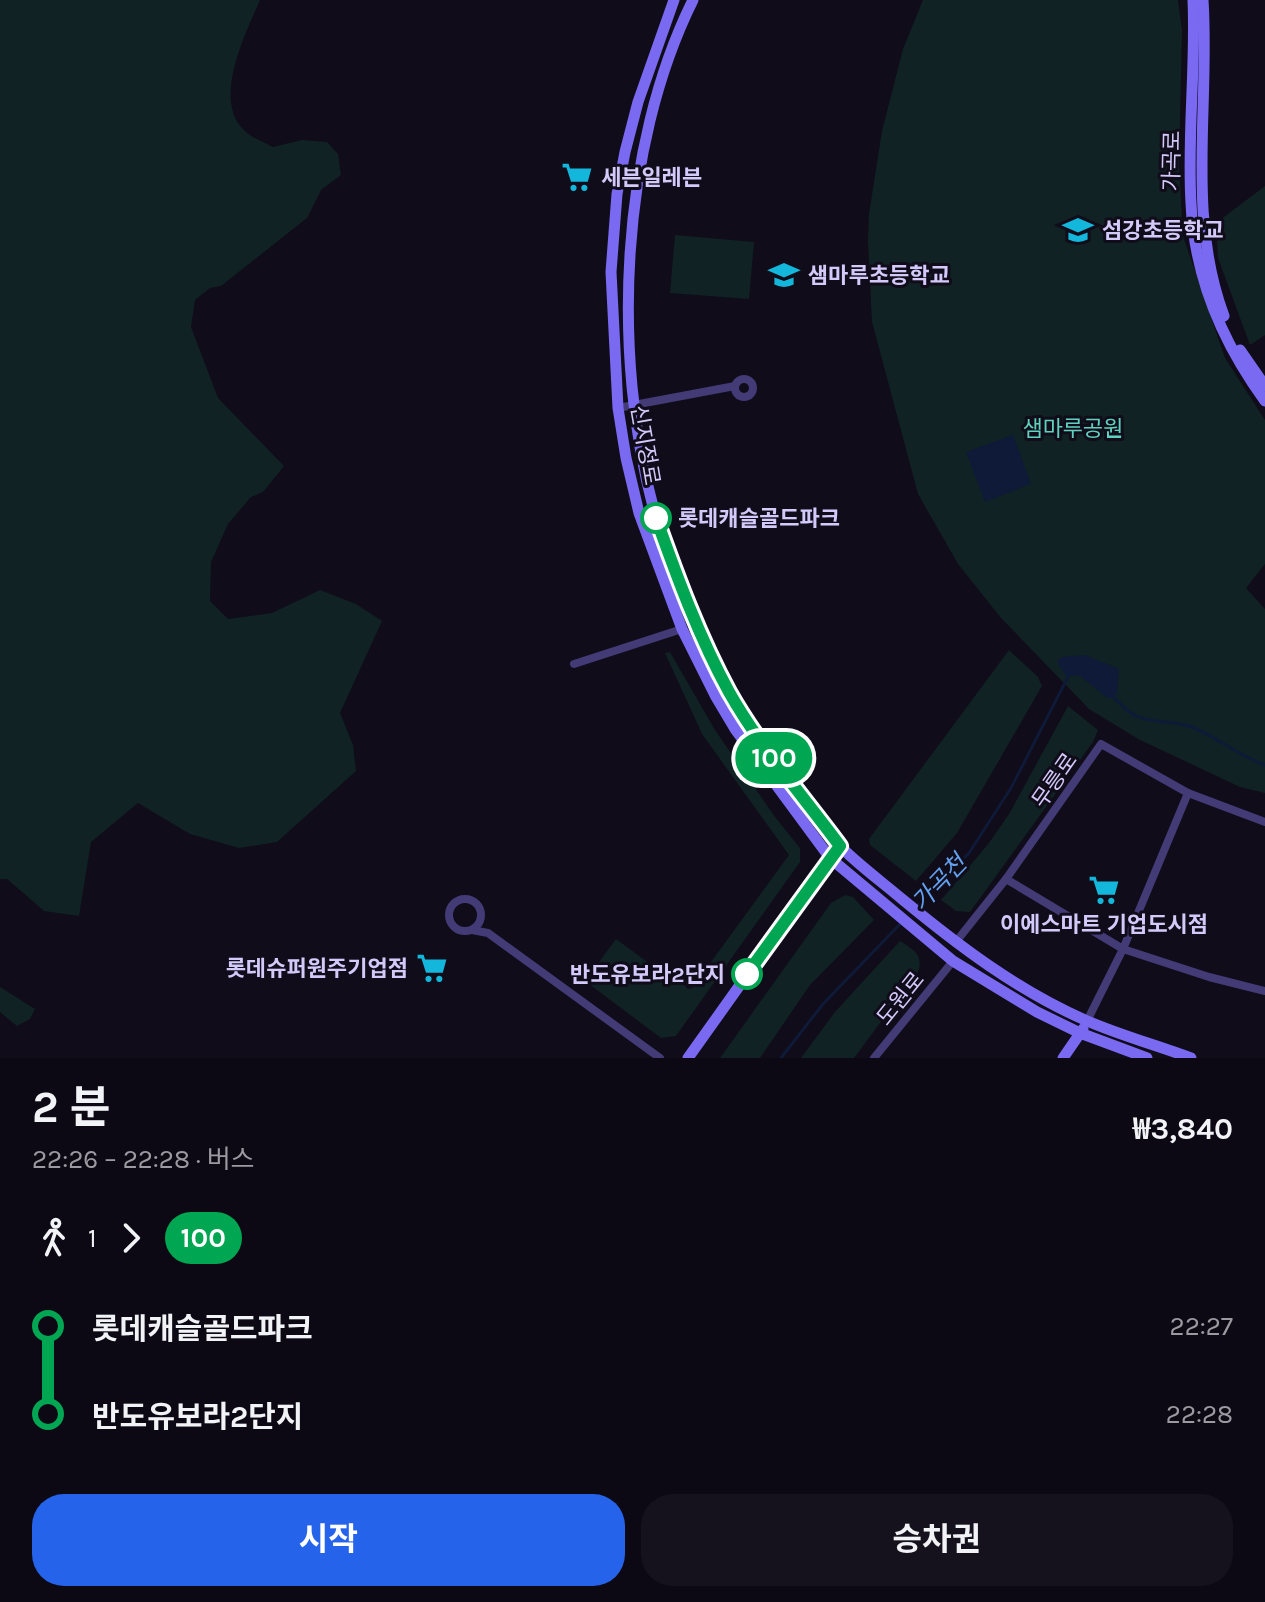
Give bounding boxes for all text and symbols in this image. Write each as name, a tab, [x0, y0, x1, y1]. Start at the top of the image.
street label: 가곡로	[1158, 130, 1186, 192]
supermarket icon: 세븐일레븐	[560, 160, 594, 194]
place label: 세븐일레븐	[601, 165, 702, 191]
school or university icon: 섬강초등학교	[1061, 213, 1095, 247]
place label: 섬강초등학교	[1102, 218, 1223, 244]
school or university icon: 샘마루초등학교	[767, 258, 801, 292]
place label: 샘마루초등학교	[808, 263, 950, 289]
street label: 신지정로	[625, 403, 665, 487]
park label: 샘마루공원	[1022, 416, 1124, 442]
marker: 롯데캐슬골드파크	[641, 503, 671, 533]
place label: 롯데캐슬골드파크	[678, 506, 840, 532]
line badge: 100	[728, 732, 820, 784]
text: 100	[751, 741, 797, 774]
street label: 무릉로	[1027, 748, 1083, 813]
water label: 가곡천	[906, 847, 974, 917]
supermarket icon: 이에스마트 기업도시점	[1087, 873, 1121, 907]
place label: 이에스마트 기업도시점	[1000, 912, 1208, 938]
supermarket icon: 롯데슈퍼원주기업점	[415, 951, 449, 985]
place label: 롯데슈퍼원주기업점	[226, 956, 408, 982]
marker: 반도유보라2단지	[732, 959, 762, 989]
place label: 반도유보라2단지	[570, 962, 725, 988]
street label: 도원로	[872, 967, 930, 1030]
text: 2 분	[32, 1082, 110, 1133]
text: ₩3,840	[1133, 1111, 1233, 1147]
text: 22:26 – 22:28 · 버스	[32, 1144, 255, 1175]
icon: walk	[32, 1216, 76, 1260]
icon: forward	[109, 1216, 153, 1260]
text: 100	[181, 1221, 226, 1254]
text: 1	[88, 1223, 97, 1254]
text: 롯데캐슬골드파크	[92, 1311, 313, 1347]
text: 22:27	[1170, 1311, 1233, 1342]
text: 반도유보라2단지	[92, 1399, 303, 1435]
text: 22:28	[1166, 1399, 1233, 1430]
button: 시작	[32, 1494, 625, 1586]
button: 승차권	[641, 1494, 1233, 1586]

